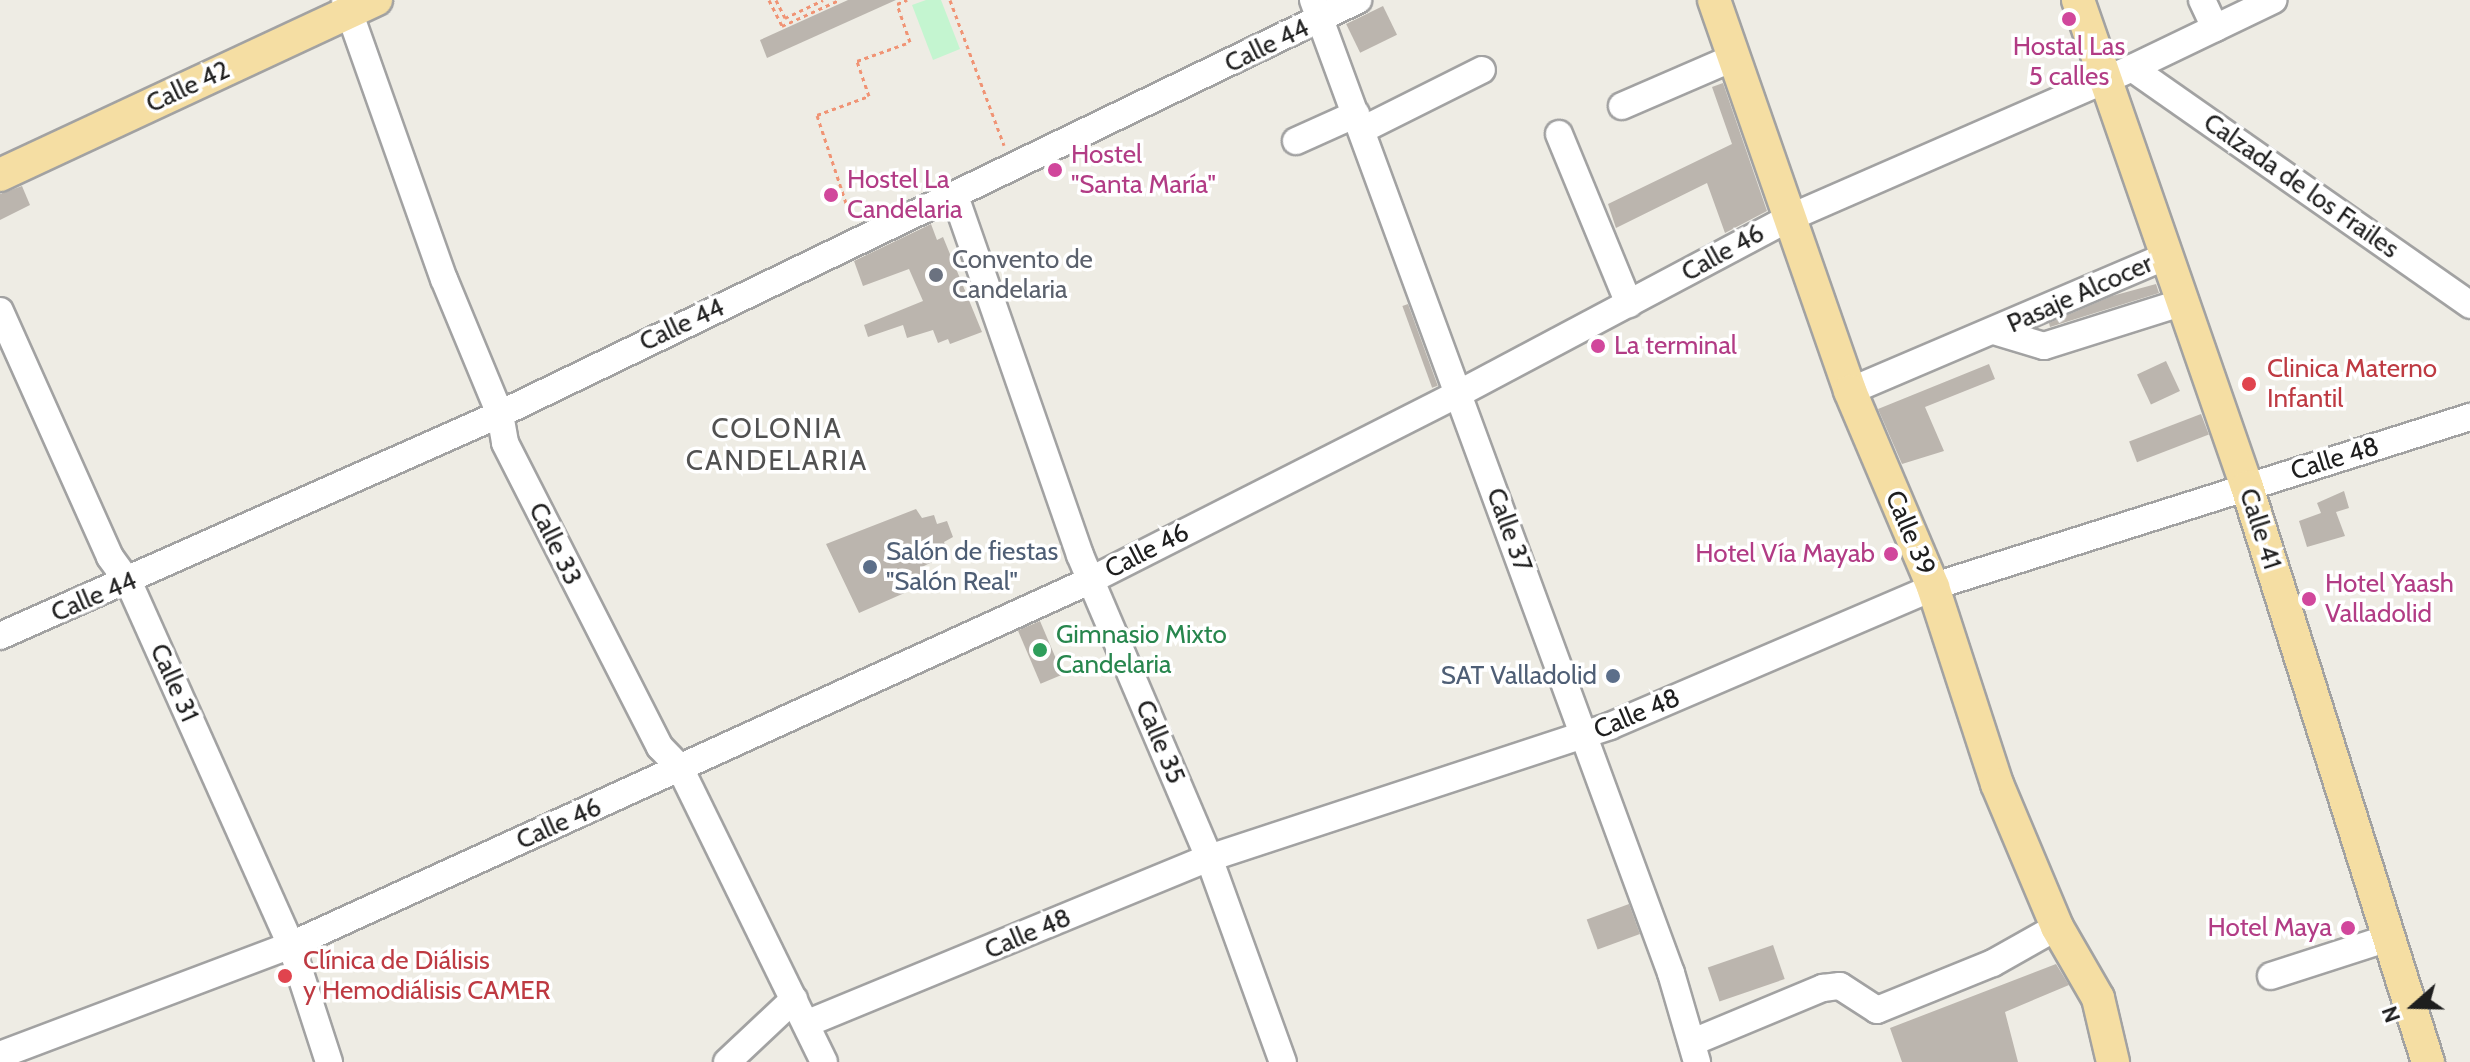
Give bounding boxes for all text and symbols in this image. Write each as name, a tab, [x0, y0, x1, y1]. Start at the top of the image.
marker: Hostal Las 5 calles	[2060, 10, 2078, 28]
street label: Calle 44	[1220, 12, 1314, 80]
place label: Hostal Las 5 calles	[2013, 31, 2125, 92]
street label: Calle 42	[141, 54, 235, 120]
street label: Calzada de los Frailes	[2197, 107, 2405, 265]
place label: Hostel "Santa María"	[1071, 139, 1216, 200]
marker: Hostel "Santa María"	[1046, 161, 1064, 179]
place label: Hostel La Candelaria	[847, 164, 963, 226]
marker: Hostel La Candelaria	[822, 186, 840, 204]
street label: Calle 46	[1676, 218, 1770, 288]
place label: Convento de Candelaria	[952, 244, 1093, 306]
street label: Pasaje Alcocer	[2002, 248, 2158, 340]
marker: Convento de Candelaria	[927, 266, 945, 284]
street label: Calle 44	[635, 292, 729, 358]
place label: La terminal	[1614, 330, 1737, 362]
marker: La terminal	[1589, 337, 1607, 355]
place label: Clinica Materno Infantil	[2267, 353, 2437, 414]
marker: Clinica Materno Infantil	[2238, 373, 2260, 395]
district label: COLONIA CANDELARIA	[686, 411, 868, 477]
street label: Calle 48	[2287, 431, 2383, 487]
street label: Calle 37	[1479, 484, 1539, 576]
street label: Calle 41	[2232, 485, 2288, 573]
street label: Calle 39	[1878, 486, 1942, 580]
street label: Calle 33	[522, 498, 588, 590]
street label: Calle 46	[1100, 517, 1194, 585]
place label: Salón de fiestas "Salón Real"	[886, 536, 1058, 598]
place label: Hotel Vía Mayab	[1695, 538, 1875, 570]
marker: Hotel Vía Mayab	[1882, 545, 1900, 563]
marker: Salón de fiestas "Salón Real"	[861, 558, 879, 576]
street label: Calle 44	[47, 565, 141, 629]
place label: Hotel Yaash Valladolid	[2325, 568, 2454, 630]
marker: Hotel Yaash Valladolid	[2300, 590, 2318, 608]
place label: Gimnasio Mixto Candelaria	[1056, 619, 1227, 680]
street label: Calle 31	[143, 639, 205, 727]
marker: Gimnasio Mixto Candelaria	[1031, 641, 1049, 659]
place label: SAT Valladolid	[1441, 660, 1597, 692]
marker: SAT Valladolid	[1604, 667, 1622, 685]
street label: Calle 48	[1589, 682, 1685, 746]
street label: Calle 35	[1128, 695, 1192, 789]
street label: Calle 46	[512, 792, 606, 856]
street label: Calle 48	[980, 902, 1076, 966]
place label: Hotel Maya	[2208, 912, 2332, 944]
marker: Hotel Maya	[2339, 919, 2357, 937]
place label: Clínica de Diálisis y Hemodiálisis CAMER	[303, 945, 550, 1006]
marker: Clínica de Diálisis y Hemodiálisis CAMER	[274, 965, 296, 987]
north arrow	[2374, 966, 2454, 1046]
text: N	[2376, 1002, 2406, 1026]

